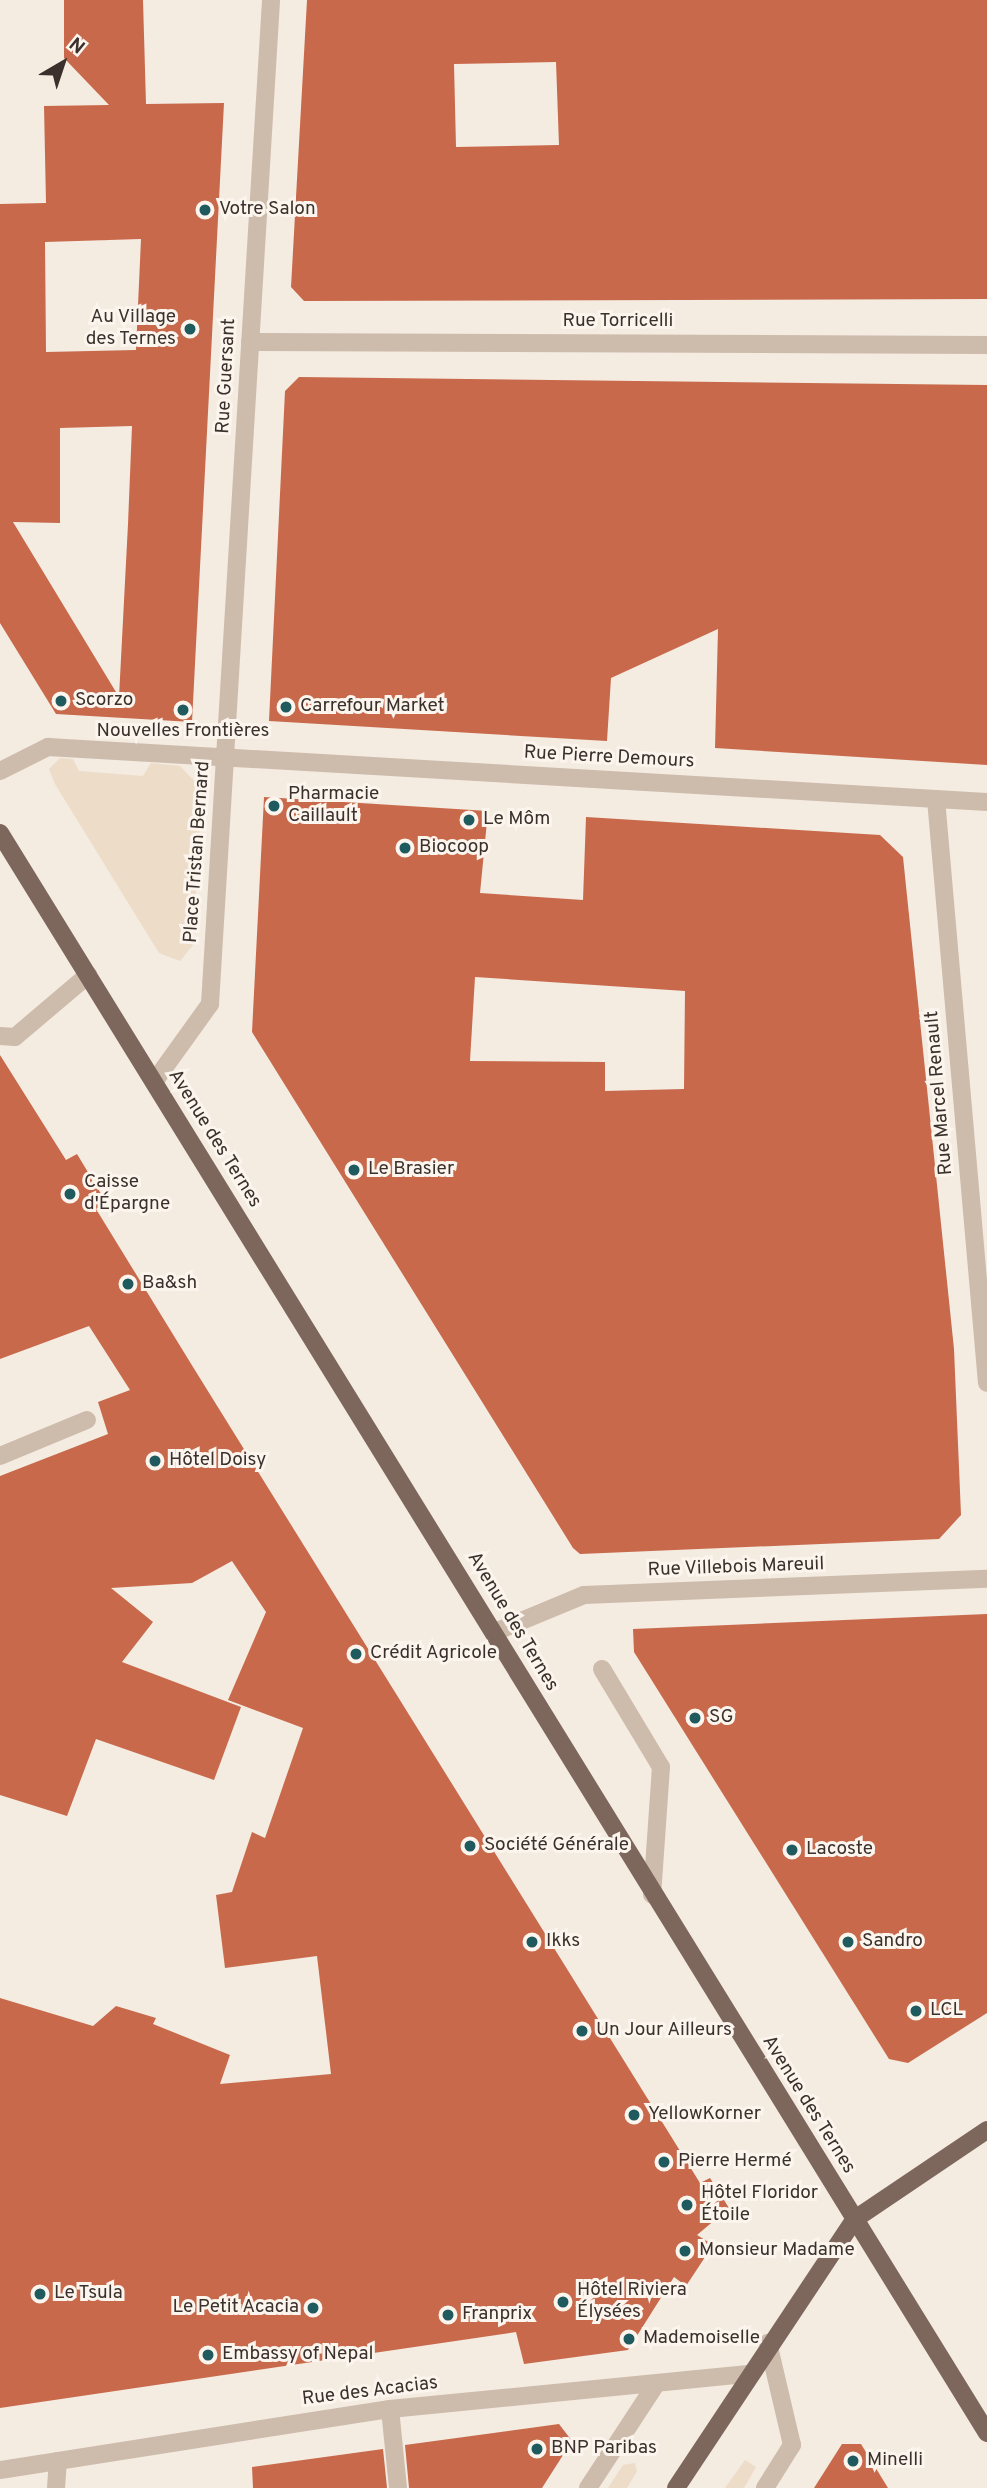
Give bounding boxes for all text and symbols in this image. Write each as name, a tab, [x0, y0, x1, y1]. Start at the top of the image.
north arrow	[28, 28, 98, 98]
text: N	[63, 33, 89, 60]
place label: Votre Salon	[219, 199, 316, 221]
marker: Votre Salon	[197, 202, 213, 218]
place label: Au Village des Ternes	[85, 307, 176, 351]
street label: Rue Torricelli	[562, 311, 674, 333]
street label: Rue Guersant	[213, 318, 241, 434]
marker: Au Village des Ternes	[182, 321, 198, 337]
place label: Scorzo	[75, 690, 133, 712]
marker: Scorzo	[53, 693, 69, 709]
place label: Carrefour Market	[300, 696, 445, 718]
marker: Carrefour Market	[278, 699, 294, 715]
marker: Nouvelles Frontières	[175, 702, 191, 718]
place label: Nouvelles Frontières	[97, 721, 269, 743]
street label: Rue Pierre Demours	[523, 742, 695, 774]
street label: Place Tristan Bernard	[180, 760, 216, 944]
place label: Pharmacie Caillault	[288, 784, 379, 828]
marker: Pharmacie Caillault	[266, 798, 282, 814]
place label: Le Môm	[483, 809, 550, 831]
marker: Le Môm	[461, 812, 477, 828]
place label: Biocoop	[419, 837, 489, 859]
marker: Biocoop	[397, 840, 413, 856]
street label: Rue Marcel Renault	[921, 1010, 959, 1176]
street label: Avenue des Ternes	[162, 1066, 266, 1212]
place label: Le Brasier	[368, 1159, 454, 1181]
marker: Le Brasier	[346, 1162, 362, 1178]
place label: Caisse d'Épargne	[84, 1172, 170, 1216]
marker: Caisse d'Épargne	[62, 1186, 78, 1202]
place label: Ba&sh	[142, 1273, 197, 1295]
marker: Ba&sh	[120, 1276, 136, 1292]
place label: Hôtel Doisy	[169, 1450, 266, 1472]
marker: Hôtel Doisy	[147, 1453, 163, 1469]
street label: Avenue des Ternes	[461, 1548, 563, 1696]
street label: Rue Villebois Mareuil	[647, 1554, 825, 1582]
place label: Crédit Agricole	[370, 1643, 498, 1665]
marker: Crédit Agricole	[348, 1646, 364, 1662]
place label: SG	[709, 1707, 733, 1729]
marker: SG	[687, 1710, 703, 1726]
place label: Société Générale	[484, 1835, 629, 1857]
marker: Société Générale	[462, 1838, 478, 1854]
place label: Lacoste	[806, 1839, 873, 1861]
marker: Lacoste	[784, 1842, 800, 1858]
place label: Ikks	[546, 1931, 580, 1953]
place label: Sandro	[862, 1931, 923, 1953]
marker: Ikks	[524, 1934, 540, 1950]
marker: Sandro	[840, 1934, 856, 1950]
place label: LCL	[930, 2000, 963, 2022]
marker: LCL	[908, 2003, 924, 2019]
place label: Un Jour Ailleurs	[596, 2020, 733, 2042]
marker: Un Jour Ailleurs	[574, 2023, 590, 2039]
street label: Avenue des Ternes	[756, 2032, 860, 2178]
place label: YellowKorner	[648, 2104, 761, 2126]
marker: YellowKorner	[626, 2107, 642, 2123]
place label: Pierre Hermé	[678, 2151, 792, 2173]
marker: Pierre Hermé	[656, 2154, 672, 2170]
place label: Hôtel Floridor Étoile	[701, 2183, 818, 2227]
marker: Hôtel Floridor Étoile	[679, 2197, 695, 2213]
place label: Monsieur Madame	[699, 2240, 855, 2262]
marker: Monsieur Madame	[677, 2243, 693, 2259]
place label: Hôtel Riviera Élysées	[577, 2280, 687, 2324]
place label: Le Tsula	[54, 2283, 123, 2305]
marker: Le Tsula	[32, 2286, 48, 2302]
marker: Hôtel Riviera Élysées	[555, 2294, 571, 2310]
place label: Le Petit Acacia	[172, 2297, 299, 2319]
marker: Le Petit Acacia	[305, 2300, 321, 2316]
place label: Franprix	[462, 2304, 532, 2326]
marker: Franprix	[440, 2307, 456, 2323]
place label: Mademoiselle	[643, 2328, 760, 2350]
marker: Mademoiselle	[621, 2331, 637, 2347]
place label: Embassy of Nepal	[222, 2344, 373, 2366]
marker: Embassy of Nepal	[200, 2347, 216, 2363]
street label: Rue des Acacias	[300, 2372, 440, 2412]
place label: BNP Paribas	[551, 2438, 657, 2460]
marker: BNP Paribas	[529, 2441, 545, 2457]
place label: Minelli	[867, 2450, 923, 2472]
marker: Minelli	[845, 2453, 861, 2469]

